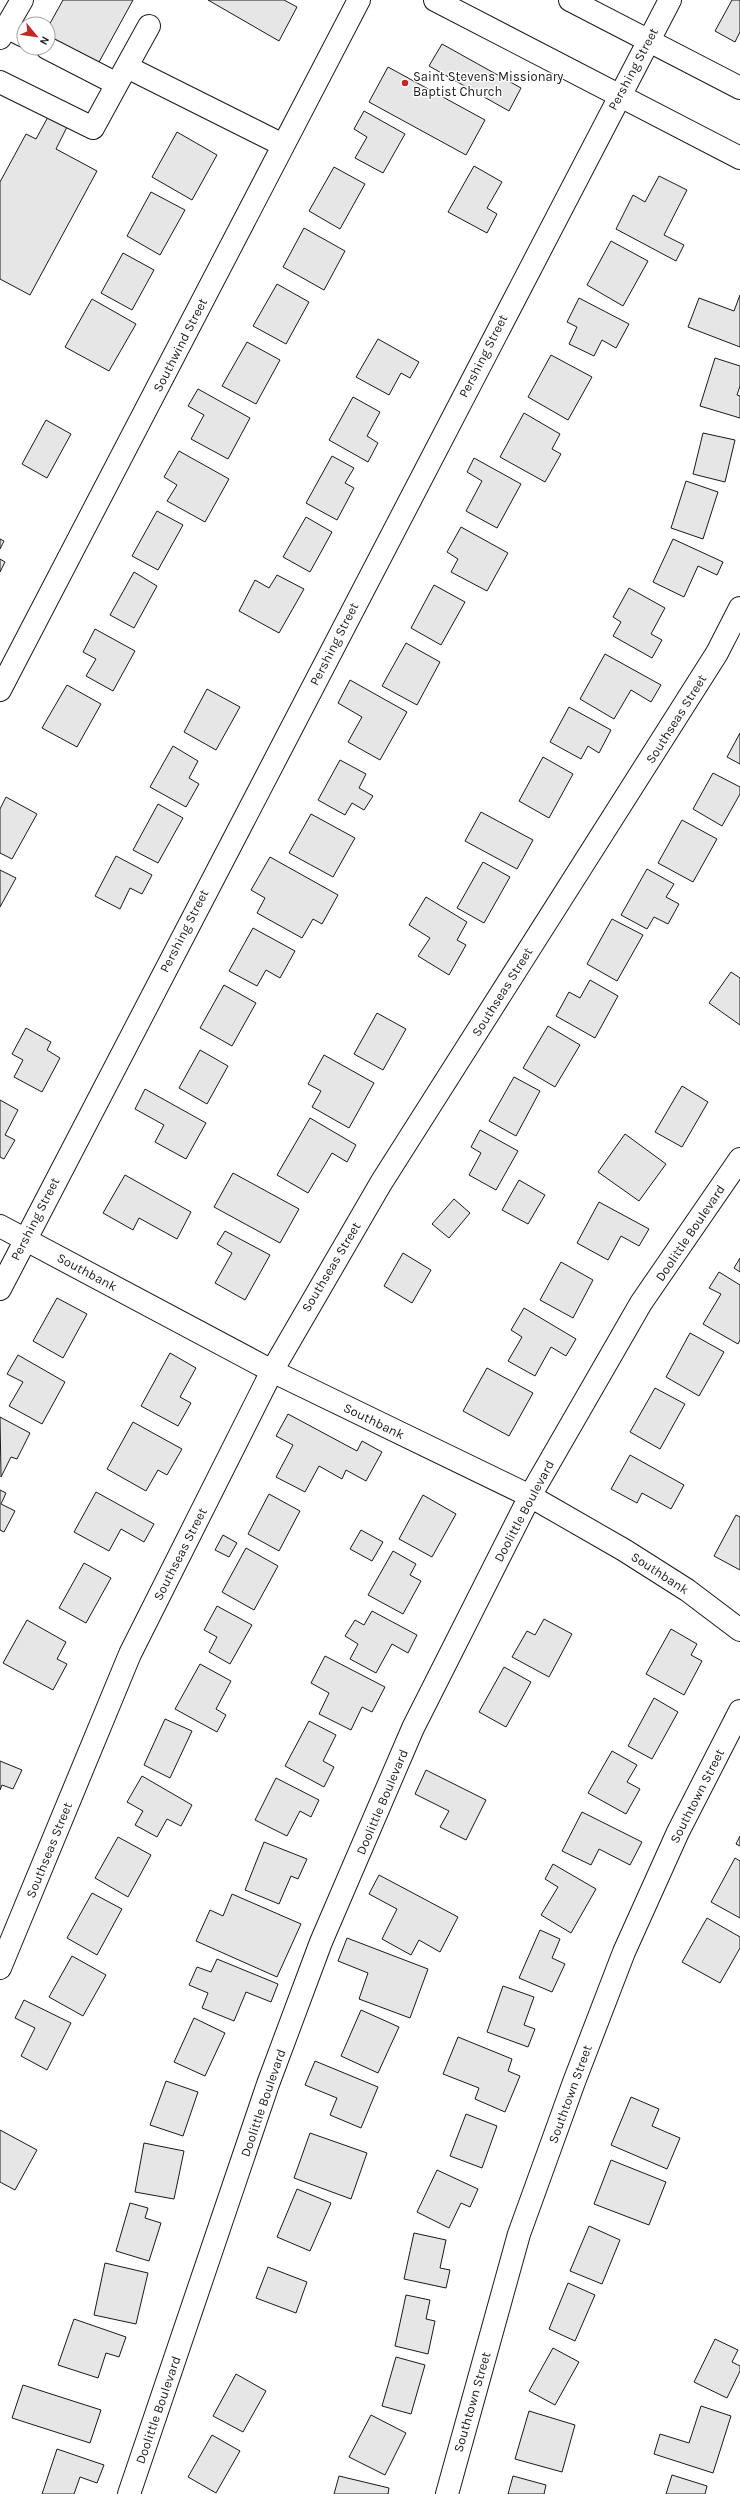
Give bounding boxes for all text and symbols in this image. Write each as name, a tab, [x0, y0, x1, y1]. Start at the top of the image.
north arrow	[16, 16, 56, 56]
street label: Pershing Street	[605, 25, 661, 113]
text: N	[37, 34, 52, 47]
place label: Saint Stevens Missionary Baptist Church	[413, 69, 563, 99]
marker: Saint Stevens Missionary Baptist Church	[400, 78, 410, 88]
street label: Southwind Street	[150, 296, 210, 394]
street label: Pershing Street	[456, 312, 510, 400]
street label: Pershing Street	[307, 600, 361, 688]
street label: Southseas Street	[643, 672, 709, 766]
street label: Pershing Street	[157, 887, 211, 975]
street label: Southseas Street	[469, 945, 535, 1039]
street label: Pershing Street	[8, 1175, 62, 1263]
street label: Doolittle Boulevard	[652, 1182, 728, 1284]
street label: Southseas Street	[298, 1219, 364, 1315]
street label: Southbank	[55, 1250, 119, 1294]
street label: Southbank	[341, 1400, 407, 1442]
street label: Doolittle Boulevard	[491, 1458, 557, 1564]
street label: Southseas Street	[150, 1505, 210, 1603]
street label: Southbank	[628, 1549, 692, 1597]
street label: Southtown Street	[667, 1746, 727, 1846]
street label: Doolittle Boulevard	[353, 1747, 411, 1857]
street label: Southseas Street	[23, 1800, 75, 1900]
street label: Southtown Street	[545, 2043, 595, 2145]
street label: Doolittle Boulevard	[238, 2047, 288, 2159]
street label: Southtown Street	[451, 2350, 494, 2454]
street label: Doolittle Boulevard	[133, 2354, 183, 2466]

